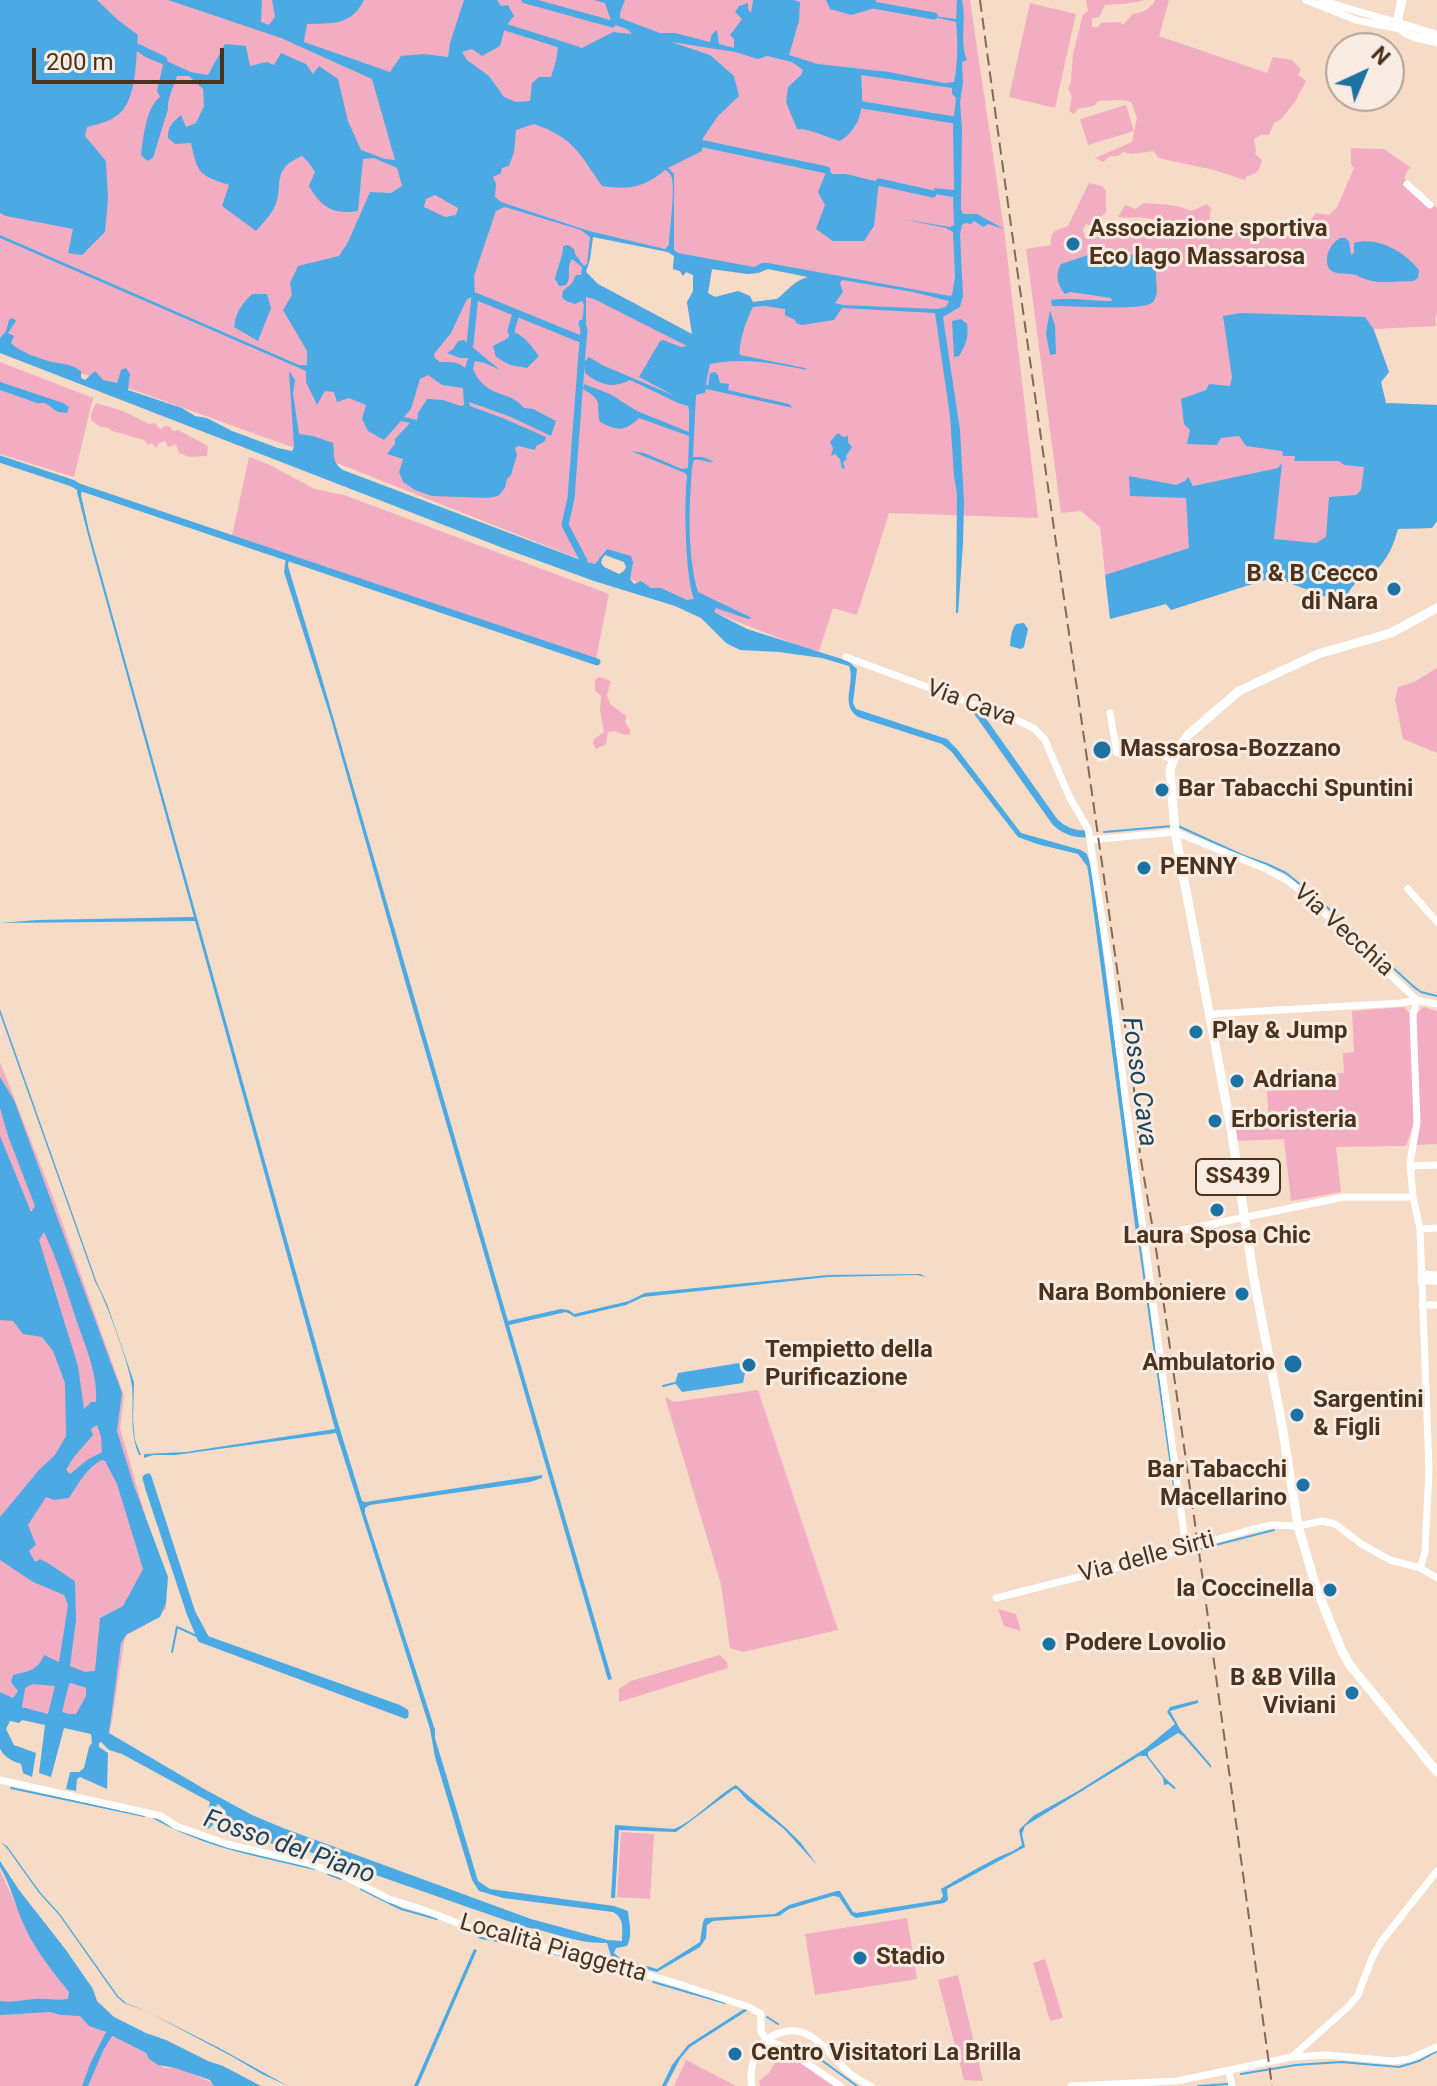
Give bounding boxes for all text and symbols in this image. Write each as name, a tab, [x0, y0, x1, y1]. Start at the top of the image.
scale bar	[36, 32, 228, 82]
north arrow	[1325, 32, 1405, 112]
text: N	[1366, 41, 1395, 70]
text: 200 m	[46, 48, 113, 76]
place label: Associazione sportiva Eco lago Massarosa	[1089, 216, 1328, 272]
marker: Associazione sportiva Eco lago Massarosa	[1064, 235, 1082, 253]
place label: B & B Cecco di Nara	[1246, 561, 1378, 617]
marker: B & B Cecco di Nara	[1385, 580, 1403, 598]
street label: Via Cava	[922, 675, 1020, 733]
place label: Massarosa-Bozzano	[1120, 736, 1341, 764]
marker: Massarosa-Bozzano	[1091, 739, 1113, 761]
place label: Bar Tabacchi Spuntini	[1178, 776, 1413, 804]
marker: Bar Tabacchi Spuntini	[1153, 781, 1171, 799]
place label: PENNY	[1160, 854, 1237, 882]
marker: PENNY	[1135, 859, 1153, 877]
street label: Via Vecchia	[1287, 879, 1399, 983]
water label: Fosso Cava	[1113, 1015, 1163, 1149]
place label: Play & Jump	[1212, 1018, 1347, 1046]
marker: Play & Jump	[1187, 1023, 1205, 1041]
place label: Adriana	[1253, 1067, 1337, 1095]
marker: Adriana	[1228, 1072, 1246, 1090]
place label: Erboristeria	[1231, 1107, 1357, 1135]
marker: Erboristeria	[1206, 1112, 1224, 1130]
road number: SS439	[1196, 1159, 1280, 1195]
marker: Laura Sposa Chic	[1208, 1201, 1226, 1219]
place label: Laura Sposa Chic	[1123, 1223, 1311, 1251]
place label: Nara Bomboniere	[1038, 1280, 1226, 1308]
marker: Nara Bomboniere	[1233, 1285, 1251, 1303]
place label: Tempietto della Purificazione	[765, 1337, 933, 1393]
place label: Ambulatorio	[1142, 1350, 1275, 1378]
marker: Ambulatorio	[1282, 1353, 1304, 1375]
marker: Tempietto della Purificazione	[740, 1356, 758, 1374]
place label: Sargentini & Figli	[1313, 1387, 1424, 1443]
marker: Sargentini & Figli	[1288, 1406, 1306, 1424]
place label: Bar Tabacchi Macellarino	[1147, 1457, 1287, 1513]
marker: Bar Tabacchi Macellarino	[1294, 1476, 1312, 1494]
street label: Via delle Sirti	[1076, 1526, 1218, 1590]
place label: la Coccinella	[1176, 1576, 1314, 1604]
marker: la Coccinella	[1321, 1581, 1339, 1599]
place label: Podere Lovolio	[1065, 1630, 1226, 1658]
marker: Podere Lovolio	[1040, 1635, 1058, 1653]
place label: B &B Villa Viviani	[1230, 1665, 1336, 1721]
marker: B &B Villa Viviani	[1343, 1684, 1361, 1702]
water label: Fosso del Piano	[199, 1804, 379, 1892]
street label: Località Piaggetta	[456, 1909, 650, 1989]
place label: Stadio	[876, 1944, 945, 1972]
marker: Stadio	[851, 1949, 869, 1967]
place label: Centro Visitatori La Brilla	[751, 2040, 1021, 2068]
marker: Centro Visitatori La Brilla	[726, 2045, 744, 2063]

